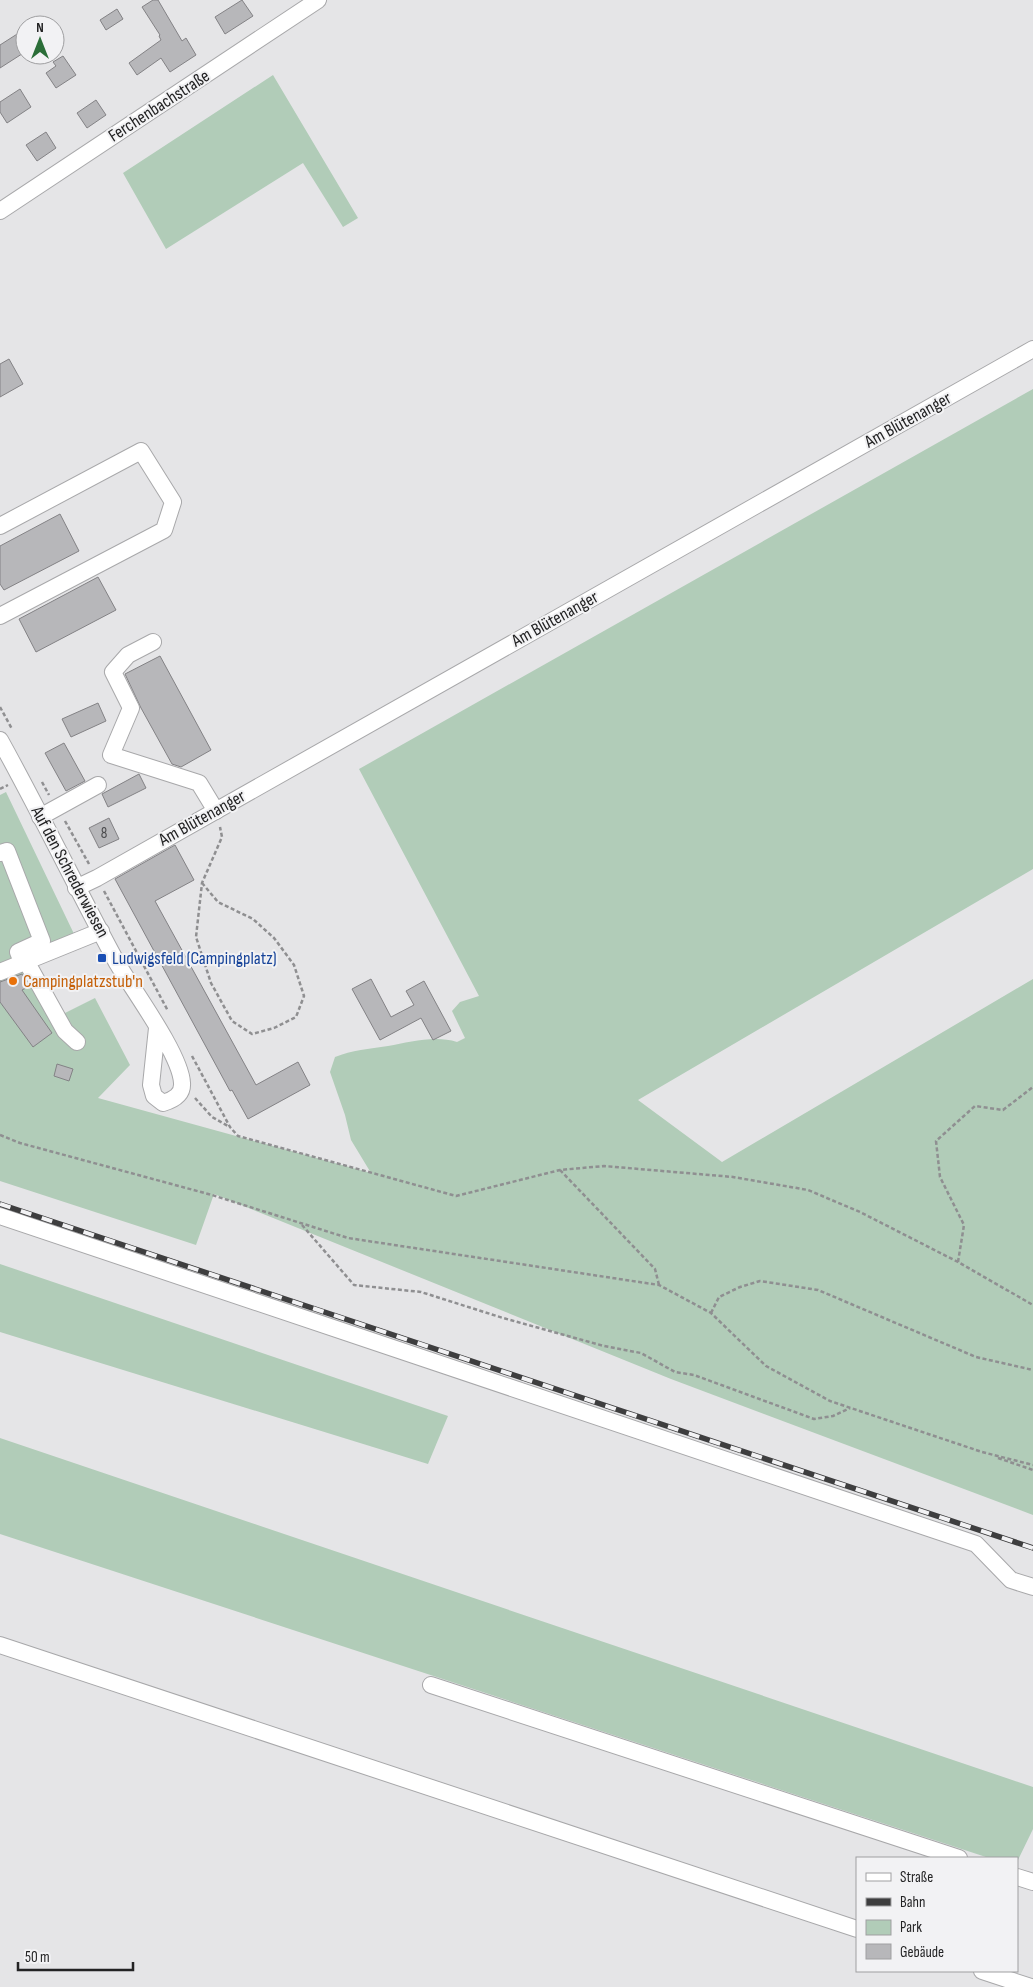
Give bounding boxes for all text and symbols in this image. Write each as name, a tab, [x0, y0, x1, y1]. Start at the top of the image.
north arrow	[15, 15, 65, 65]
text: N	[36, 19, 44, 36]
street label: Ferchenbachstraße	[104, 66, 214, 146]
street label: Am Blütenanger	[860, 388, 955, 453]
street label: Am Blütenanger	[507, 587, 602, 652]
street label: Am Blütenanger	[154, 786, 249, 851]
street label: Auf den Schrederwiesen	[26, 802, 113, 941]
house number: 8	[101, 824, 107, 843]
place label: Ludwigsfeld (Campingplatz)	[112, 948, 277, 969]
marker: Ludwigsfeld (Campingplatz)	[96, 952, 108, 964]
place label: Campingplatzstub'n	[23, 971, 143, 992]
marker: Campingplatzstub'n	[7, 975, 19, 987]
legend	[856, 1857, 1018, 1972]
text: Straße	[900, 1868, 933, 1887]
text: Bahn	[900, 1893, 925, 1912]
text: Park	[900, 1918, 922, 1937]
scale bar	[18, 1940, 132, 1972]
text: Gebäude	[900, 1943, 944, 1962]
text: 50 m	[25, 1948, 50, 1967]

